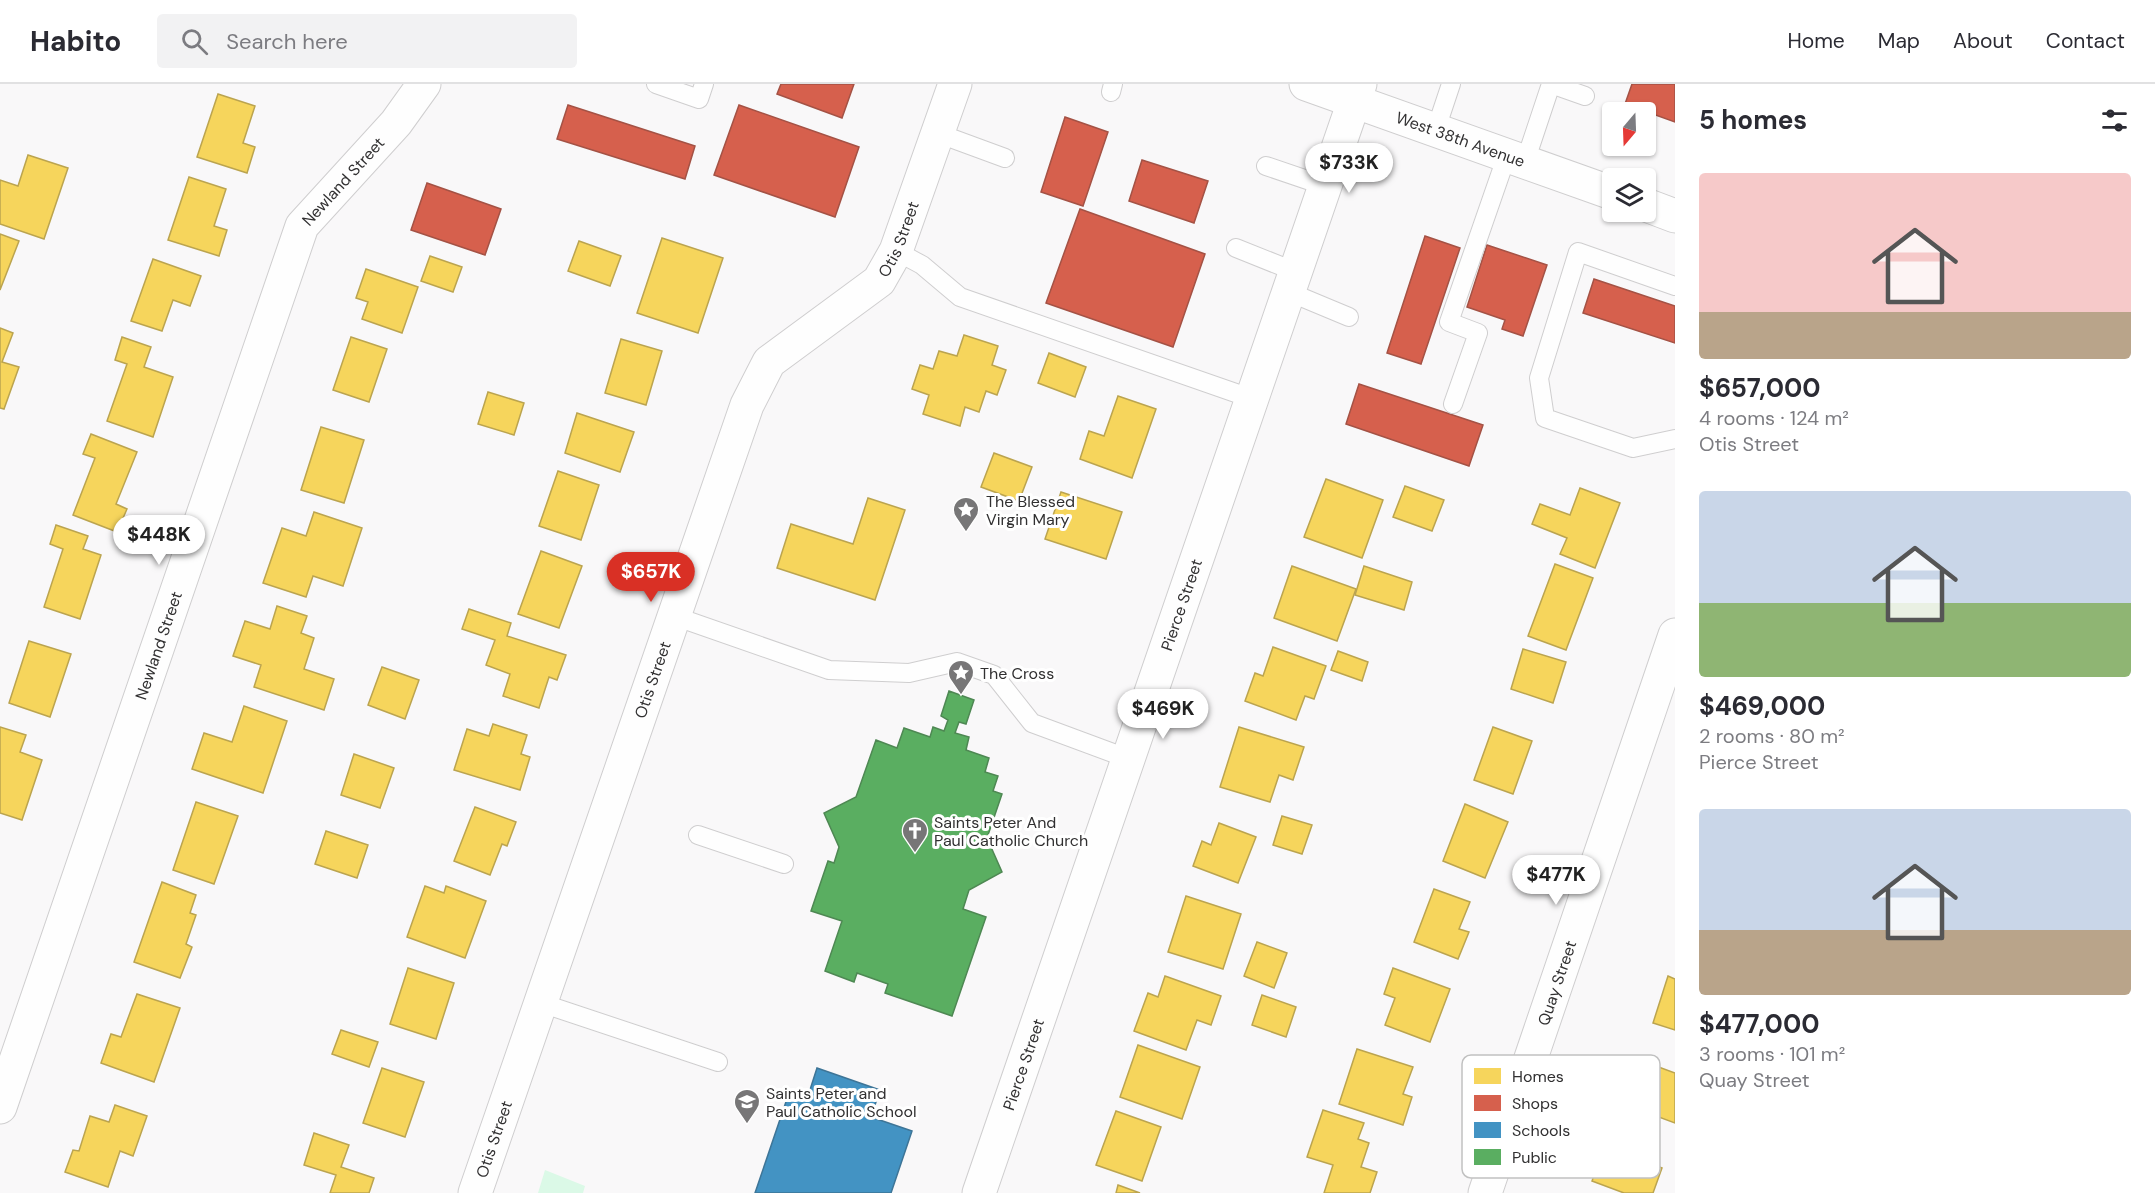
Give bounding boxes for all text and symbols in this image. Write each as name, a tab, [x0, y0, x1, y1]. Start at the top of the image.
search box	[157, 14, 577, 68]
text: Habito	[30, 23, 121, 60]
icon: search	[178, 25, 211, 58]
text: Search here	[226, 27, 348, 56]
text: Home	[1787, 27, 1845, 55]
text: Map	[1878, 27, 1920, 55]
text: About	[1953, 27, 2013, 55]
text: Contact	[2046, 27, 2125, 55]
north arrow	[1602, 102, 1656, 156]
map controls	[1602, 102, 1656, 222]
text: 5 homes	[1699, 103, 1807, 137]
icon: filters	[2098, 104, 2131, 137]
street label: West 38th Avenue	[1393, 106, 1528, 172]
street label: Newland Street	[297, 132, 389, 230]
pin: $733K	[1307, 143, 1391, 194]
text: $733K	[1319, 149, 1379, 175]
button: layers	[1602, 168, 1656, 222]
street label: Otis Street	[873, 198, 923, 281]
icon: home	[1861, 212, 1969, 320]
text: $657,000	[1699, 371, 1821, 405]
text: 4 rooms · 124 m²	[1699, 405, 1849, 431]
text: Otis Street	[1699, 431, 1799, 457]
place label: The Blessed Virgin Mary	[986, 491, 1075, 530]
place icon: The Blessed Virgin Mary	[951, 495, 981, 533]
pin: $448K	[117, 515, 201, 566]
text: $448K	[127, 521, 191, 547]
icon: home	[1861, 530, 1969, 638]
pin: $657K	[609, 552, 693, 603]
street label: Pierce Street	[1156, 556, 1207, 653]
text: $657K	[621, 558, 681, 584]
street label: Newland Street	[130, 588, 187, 702]
street label: Otis Street	[629, 638, 675, 721]
place icon: The Cross	[946, 658, 976, 696]
place label: The Cross	[980, 663, 1054, 684]
pin: $469K	[1121, 689, 1205, 740]
text: $469,000	[1699, 689, 1825, 723]
text: $469K	[1131, 695, 1195, 721]
text: 2 rooms · 80 m²	[1699, 723, 1845, 749]
text: Pierce Street	[1699, 749, 1819, 775]
place label: Saints Peter And Paul Catholic Church	[934, 812, 1088, 851]
church icon: Saints Peter And Paul Catholic Church	[900, 816, 930, 854]
icon: home	[1861, 848, 1969, 956]
pin: $477K	[1514, 855, 1598, 906]
text: $477K	[1526, 861, 1586, 887]
street label: Quay Street	[1532, 938, 1581, 1028]
text: $477,000	[1699, 1007, 1820, 1041]
street label: Pierce Street	[998, 1016, 1049, 1113]
text: 3 rooms · 101 m²	[1699, 1041, 1845, 1067]
legend	[1462, 1055, 1660, 1178]
text: Homes	[1512, 1066, 1564, 1087]
text: Quay Street	[1699, 1067, 1810, 1093]
place label: Saints Peter and Paul Catholic School	[766, 1083, 917, 1122]
school or university icon: Saints Peter and Paul Catholic School	[732, 1087, 762, 1125]
text: Shops	[1512, 1093, 1558, 1114]
street label: Otis Street	[471, 1098, 517, 1180]
text: Schools	[1512, 1120, 1570, 1141]
text: Public	[1512, 1147, 1557, 1168]

